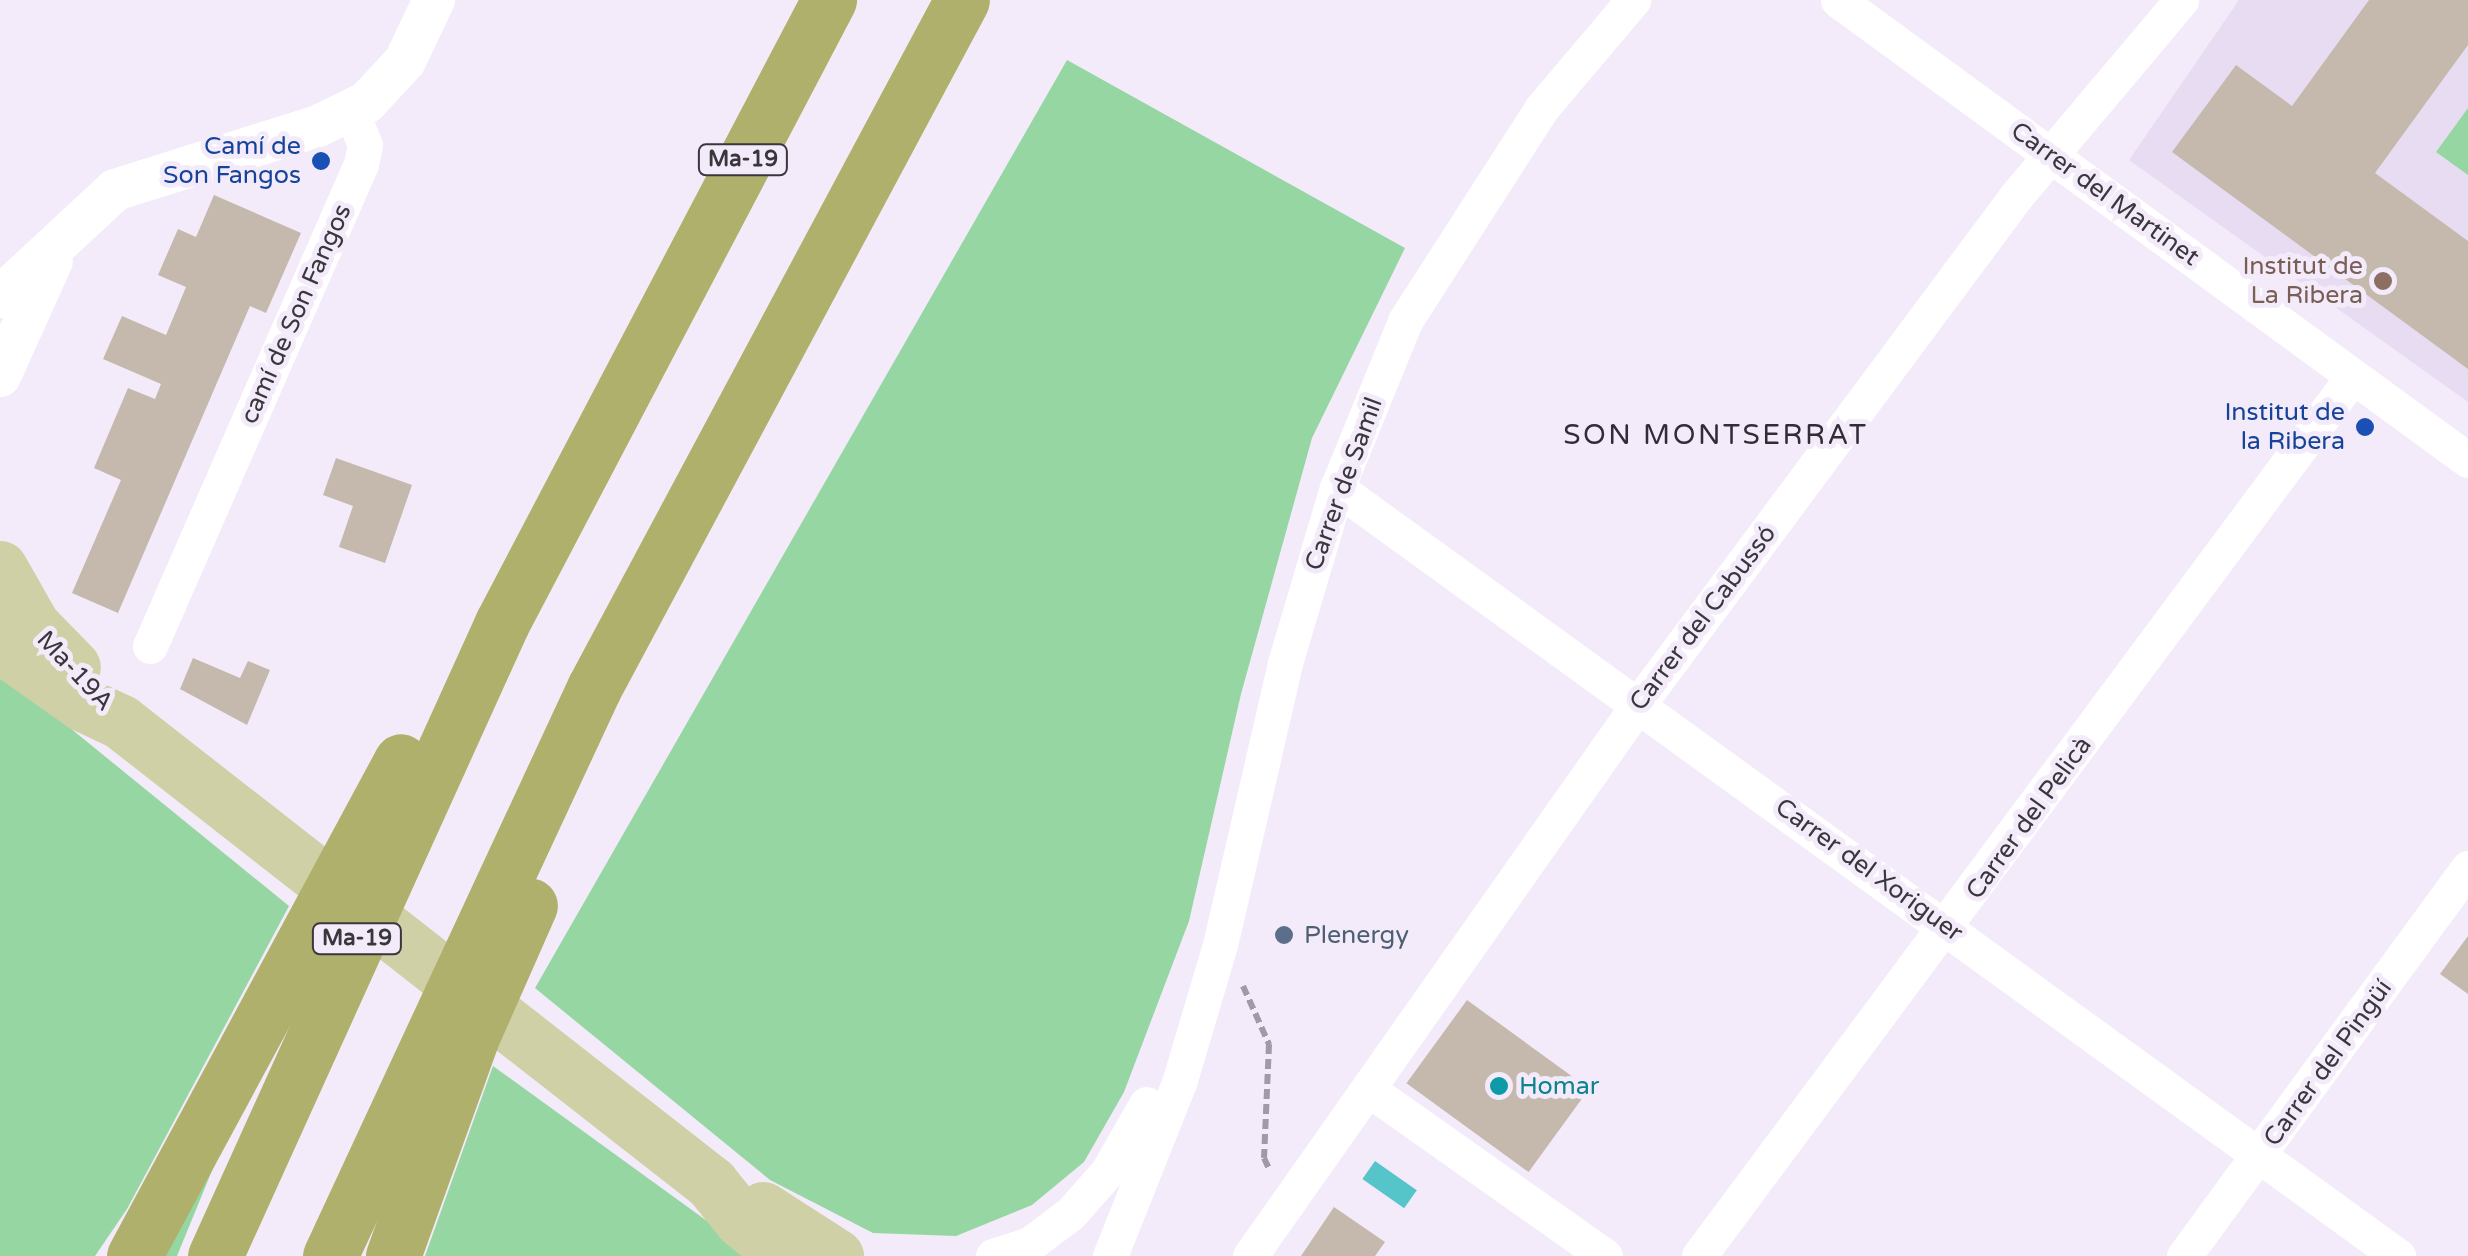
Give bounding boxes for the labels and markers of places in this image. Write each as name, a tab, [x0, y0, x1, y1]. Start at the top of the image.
place label: Camí de Son Fangos	[163, 132, 301, 191]
marker: Camí de Son Fangos	[310, 150, 332, 172]
place label: Institut de La Ribera	[2242, 252, 2363, 311]
marker: Institut de La Ribera	[2372, 270, 2394, 292]
place label: Institut de la Ribera	[2224, 398, 2345, 457]
marker: Institut de la Ribera	[2354, 416, 2376, 438]
place label: Plenergy	[1304, 920, 1409, 950]
marker: Plenergy	[1273, 924, 1295, 946]
place label: Homar	[1519, 1071, 1599, 1101]
marker: Homar	[1488, 1075, 1510, 1097]

